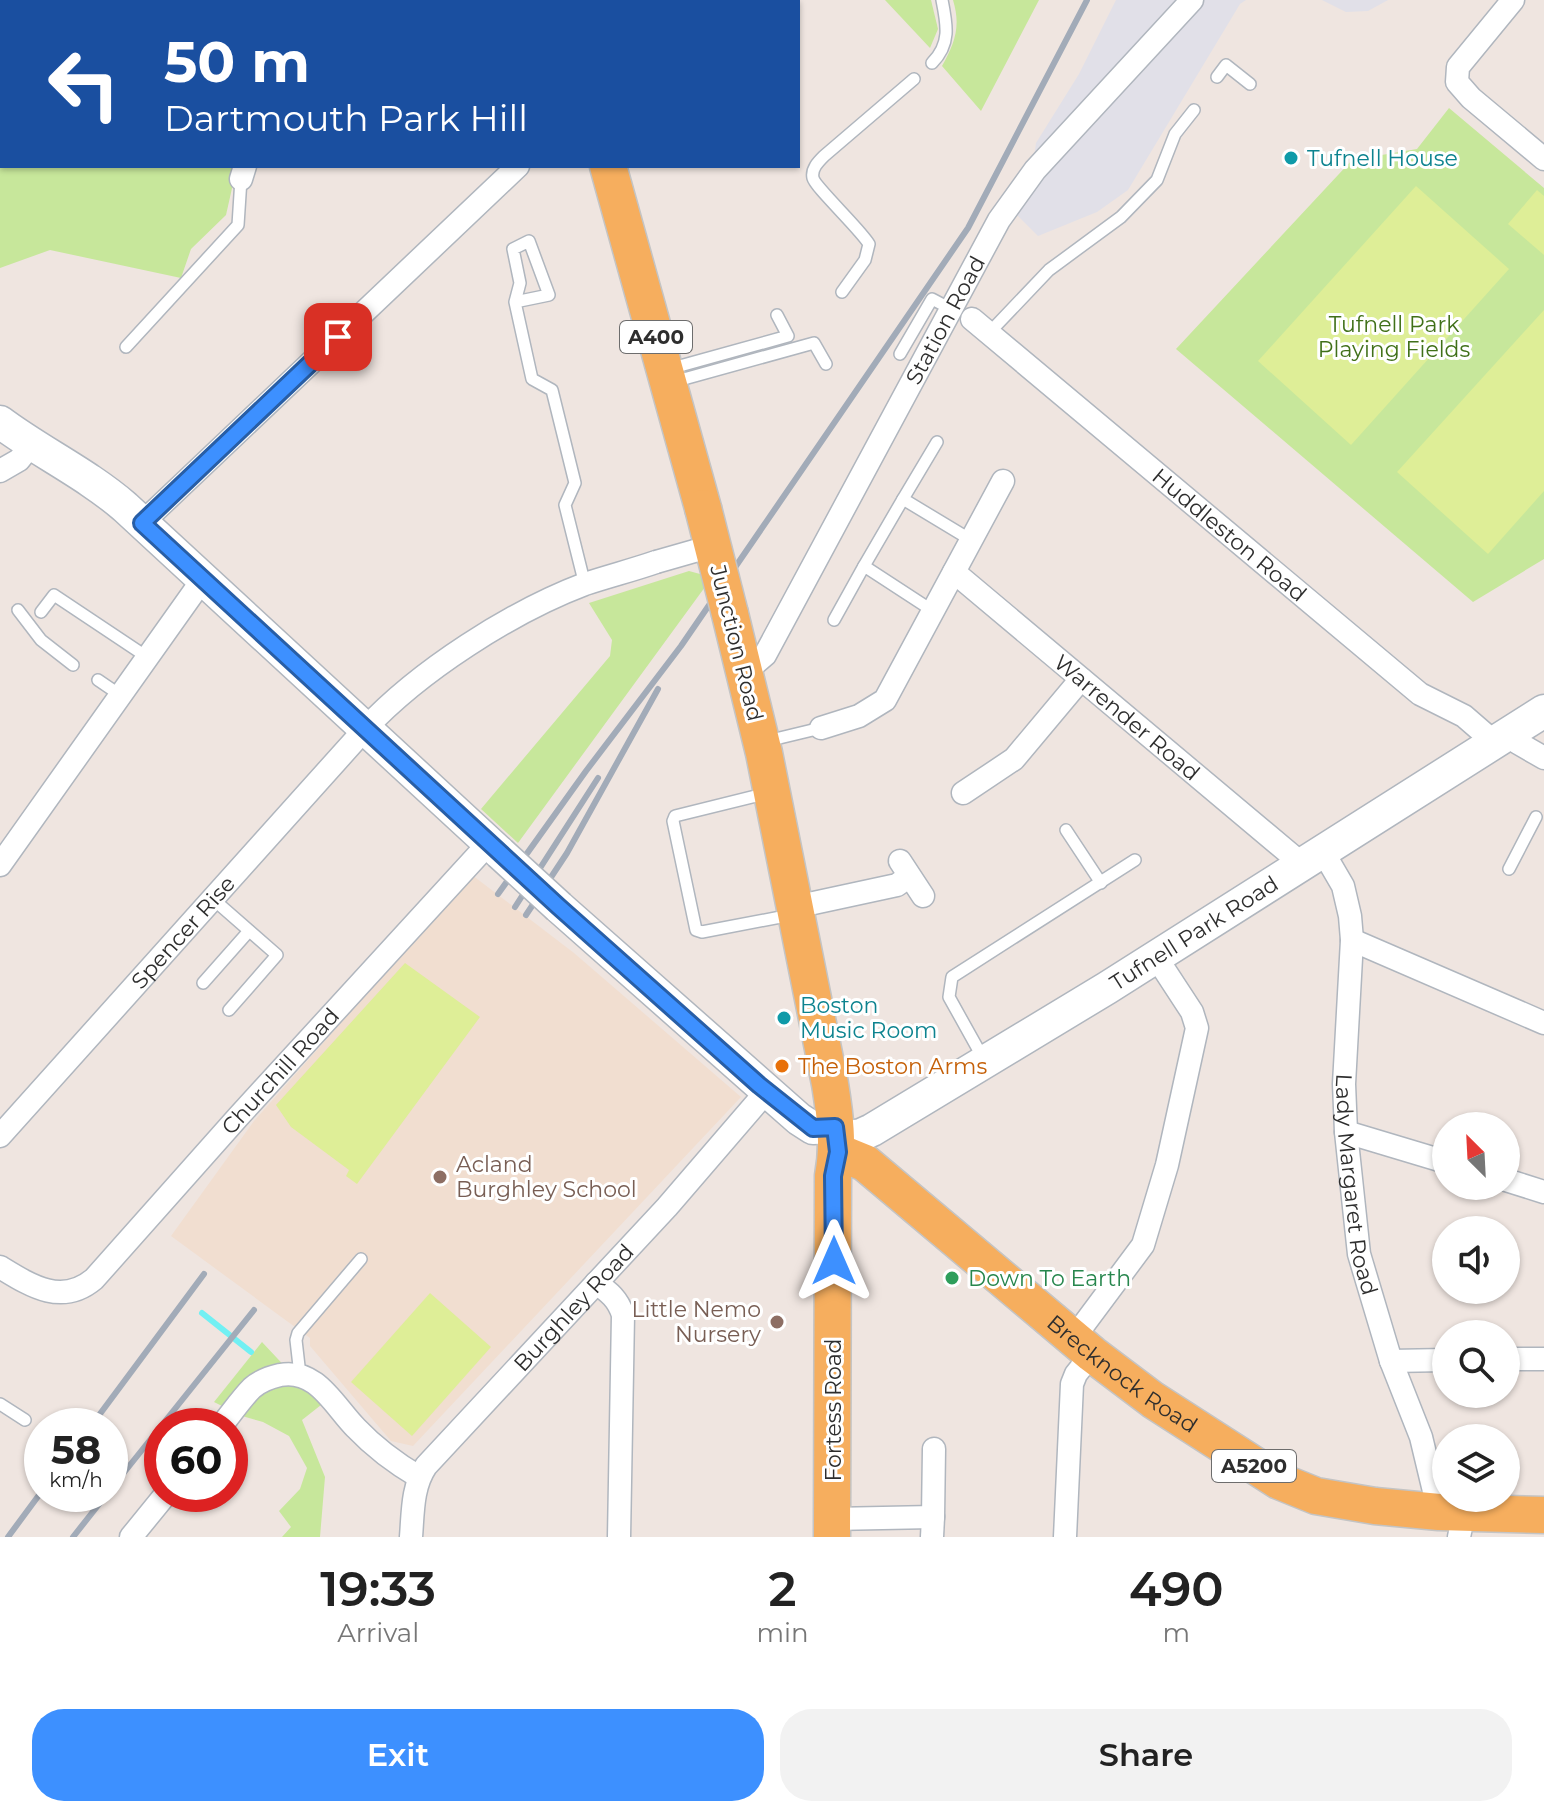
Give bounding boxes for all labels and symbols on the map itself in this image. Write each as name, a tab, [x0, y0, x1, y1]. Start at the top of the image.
place label: Tufnell House	[1307, 145, 1458, 172]
marker: Tufnell House	[1282, 149, 1300, 167]
street label: Station Road	[900, 251, 991, 389]
pin	[304, 303, 372, 371]
park label: Tufnell Park Playing Fields	[1318, 311, 1471, 363]
road number: A400	[620, 321, 692, 353]
street label: Huddleston Road	[1147, 463, 1312, 607]
street label: Junction Road	[704, 561, 769, 724]
street label: Warrender Road	[1048, 649, 1205, 786]
street label: Spencer Rise	[126, 870, 241, 994]
street label: Tufnell Park Road	[1105, 870, 1283, 997]
place label: Boston Music Room	[800, 992, 937, 1044]
street label: Churchill Road	[216, 1003, 345, 1140]
marker: Boston Music Room	[775, 1009, 793, 1027]
place label: The Boston Arms	[798, 1053, 987, 1080]
marker: The Boston Arms	[773, 1057, 791, 1075]
street label: Lady Margaret Road	[1330, 1073, 1384, 1298]
north arrow	[1432, 1112, 1520, 1200]
place label: Acland Burghley School	[456, 1151, 637, 1203]
marker: Acland Burghley School	[431, 1168, 449, 1186]
position arrow	[792, 1219, 876, 1303]
street label: Burghley Road	[508, 1239, 640, 1377]
place label: Down To Earth	[968, 1265, 1131, 1292]
marker: Down To Earth	[943, 1269, 961, 1287]
place label: Little Nemo Nursery	[631, 1296, 761, 1348]
street label: Brecknock Road	[1041, 1309, 1202, 1439]
marker: Little Nemo Nursery	[768, 1313, 786, 1331]
street label: Fortess Road	[820, 1338, 847, 1482]
speed limit sign: 60	[144, 1408, 248, 1512]
road number: A5200	[1212, 1450, 1296, 1482]

